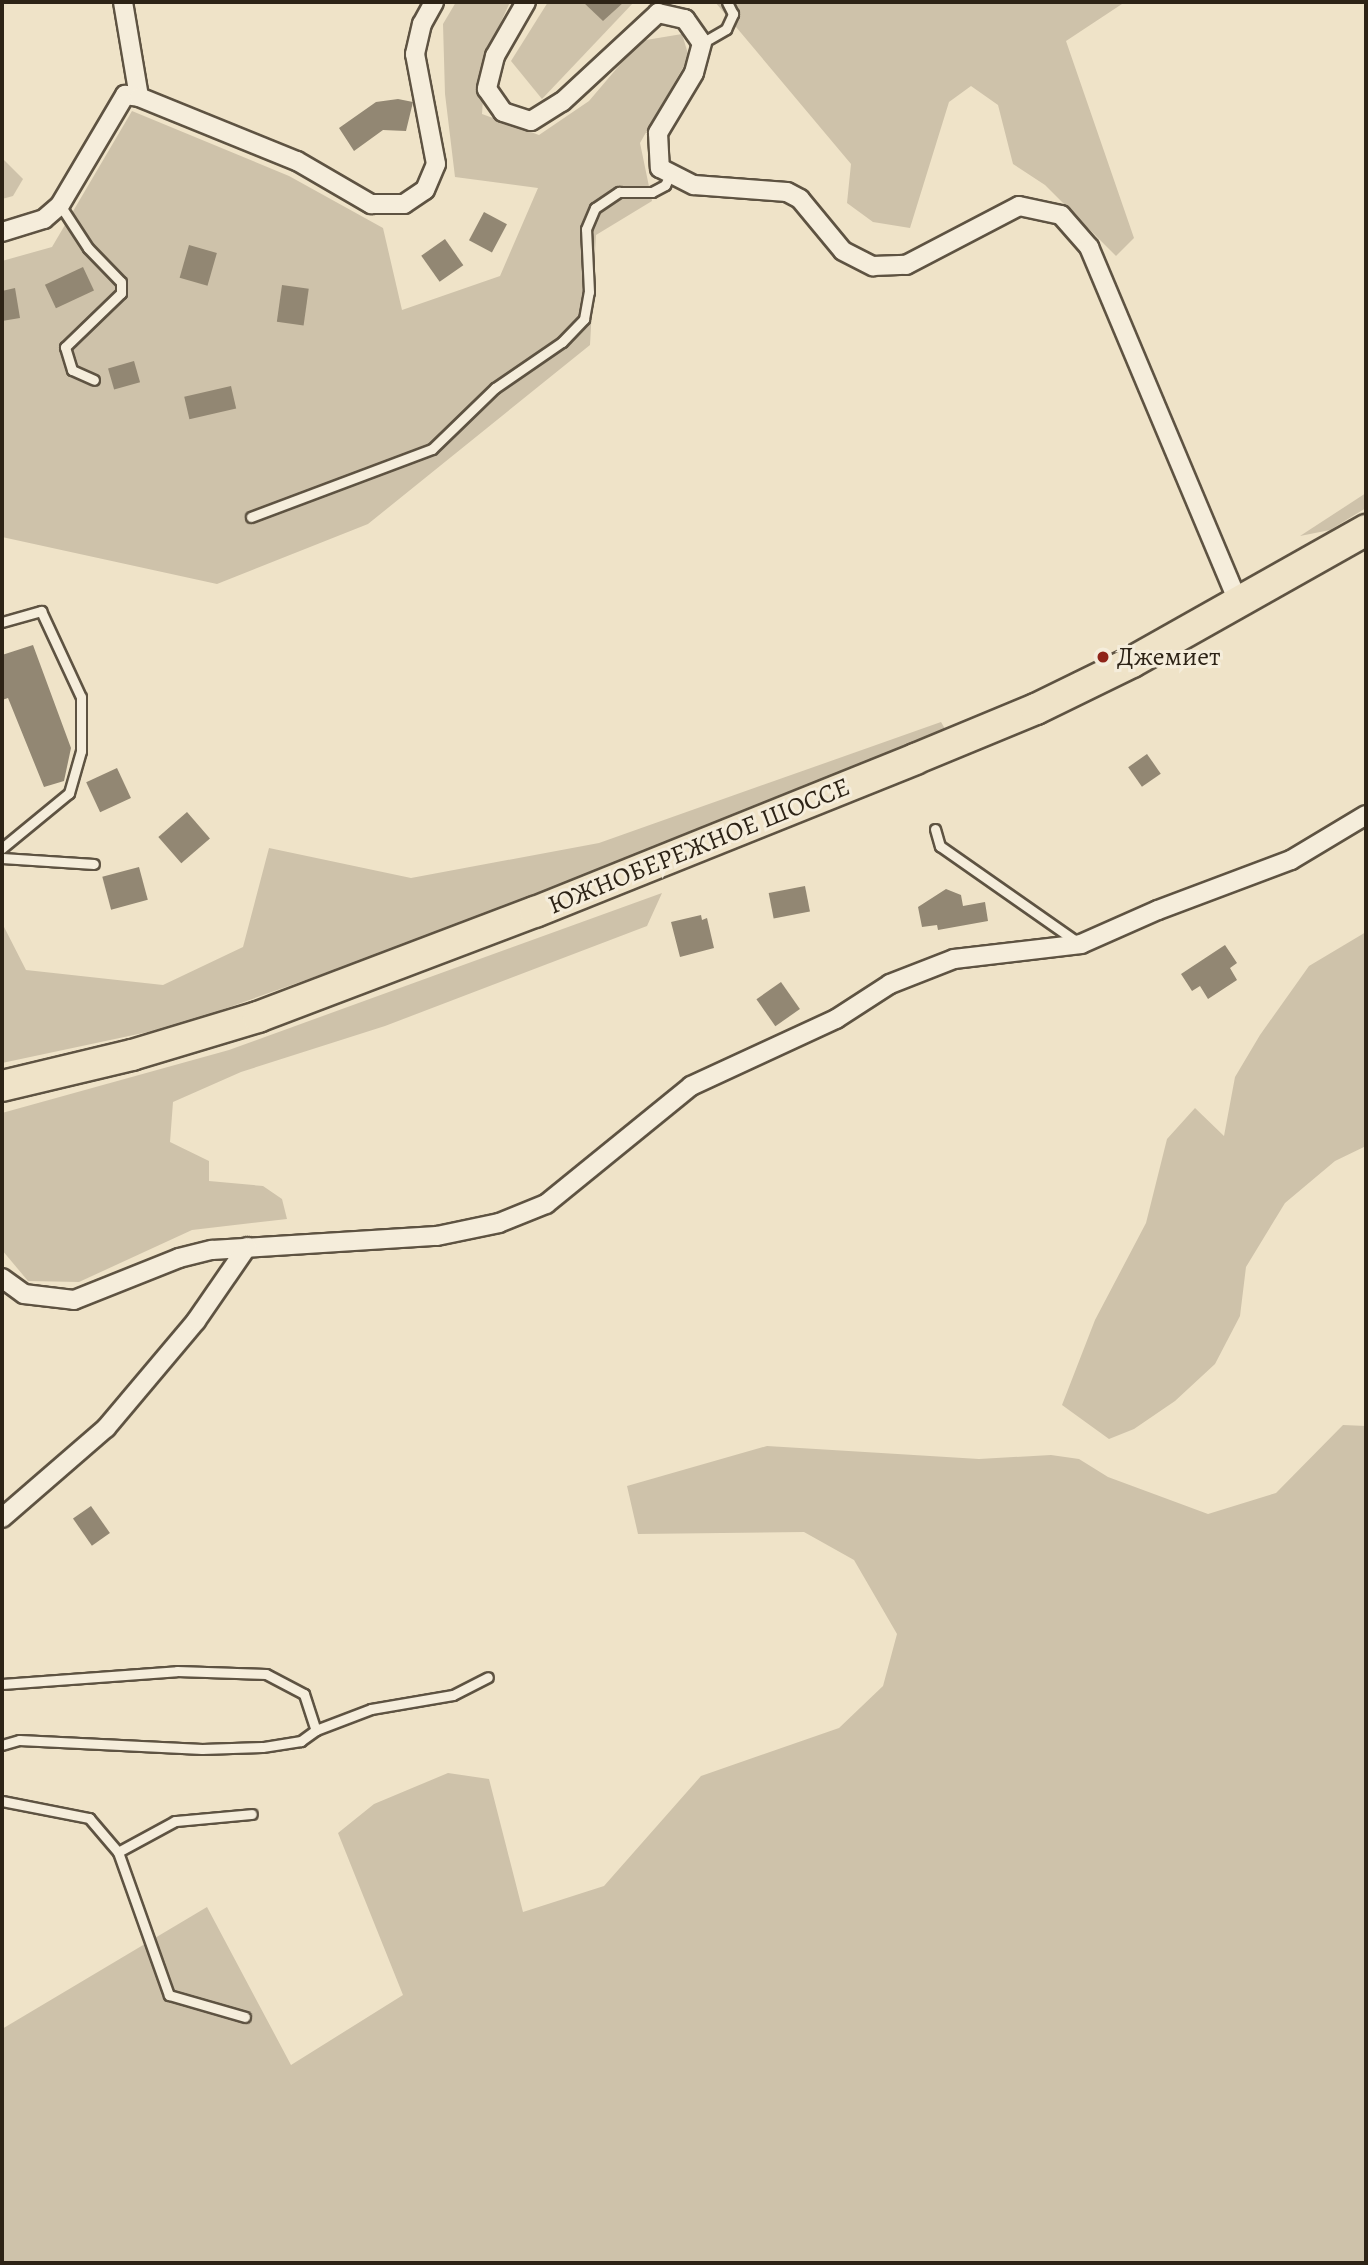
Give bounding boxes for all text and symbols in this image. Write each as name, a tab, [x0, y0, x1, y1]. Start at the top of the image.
place label: Джемиет	[1117, 641, 1221, 673]
marker: Джемиет	[1095, 649, 1111, 665]
street label: ЮЖНОБЕРЕЖНОЕ ШОССЕ	[544, 771, 854, 921]

